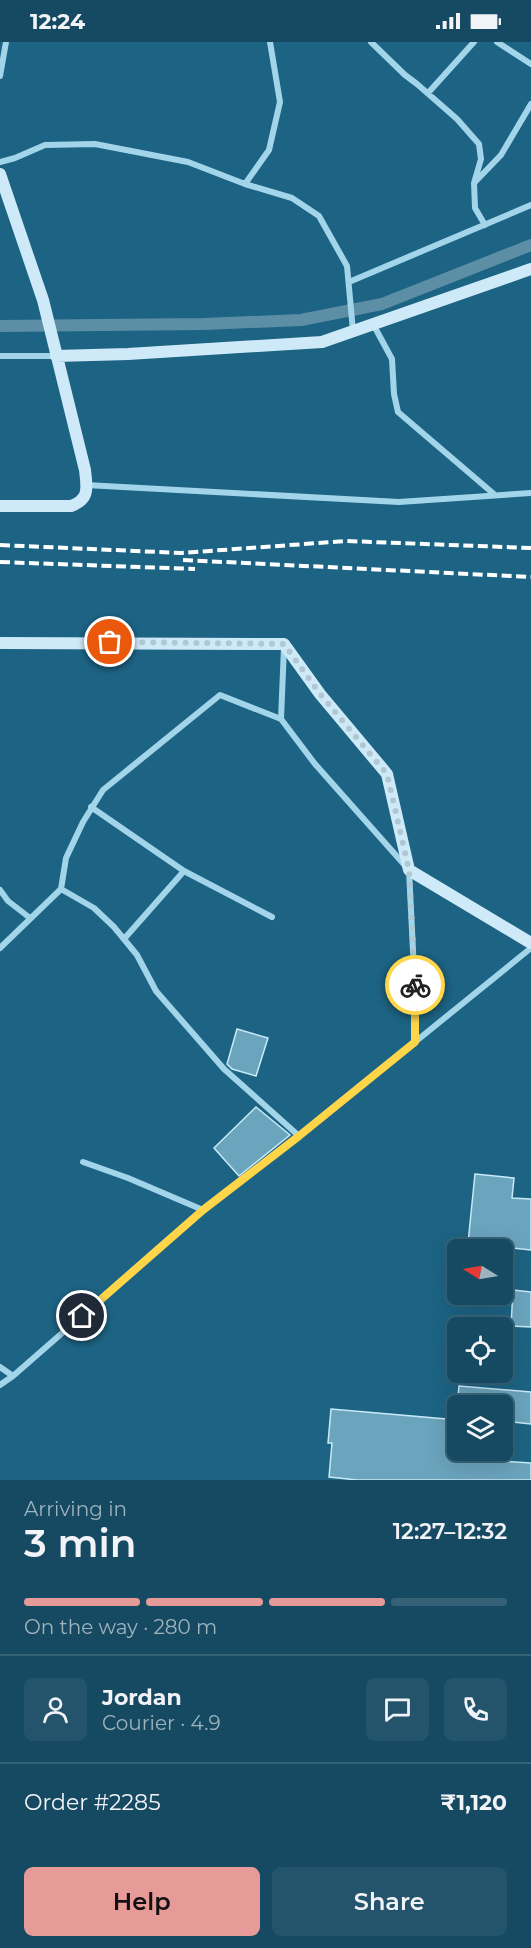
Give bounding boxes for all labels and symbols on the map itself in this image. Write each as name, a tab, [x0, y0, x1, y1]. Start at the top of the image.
pin	[84, 616, 135, 667]
courier	[385, 955, 445, 1015]
north arrow	[447, 1239, 513, 1305]
pin	[56, 1290, 107, 1341]

